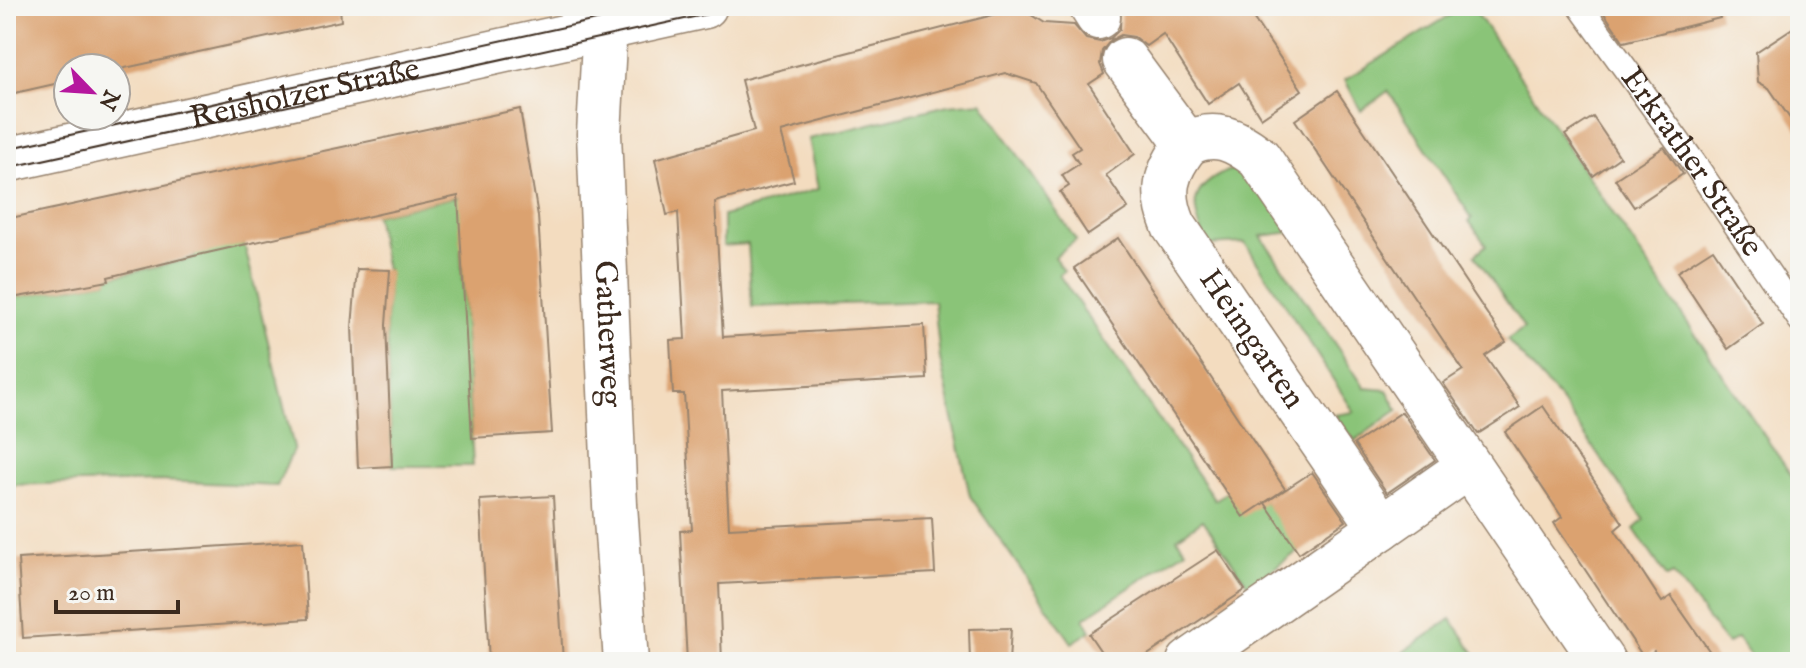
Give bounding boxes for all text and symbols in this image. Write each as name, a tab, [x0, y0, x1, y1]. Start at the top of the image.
street label: Reisholzer Straße	[186, 49, 423, 139]
north arrow	[52, 52, 132, 132]
street label: Erkrather Straße	[1611, 60, 1772, 265]
text: N	[92, 84, 125, 114]
street label: Gatherweg	[584, 260, 631, 408]
street label: Heimgarten	[1189, 261, 1314, 417]
scale bar	[56, 564, 178, 614]
text: 20 m	[68, 578, 115, 609]

